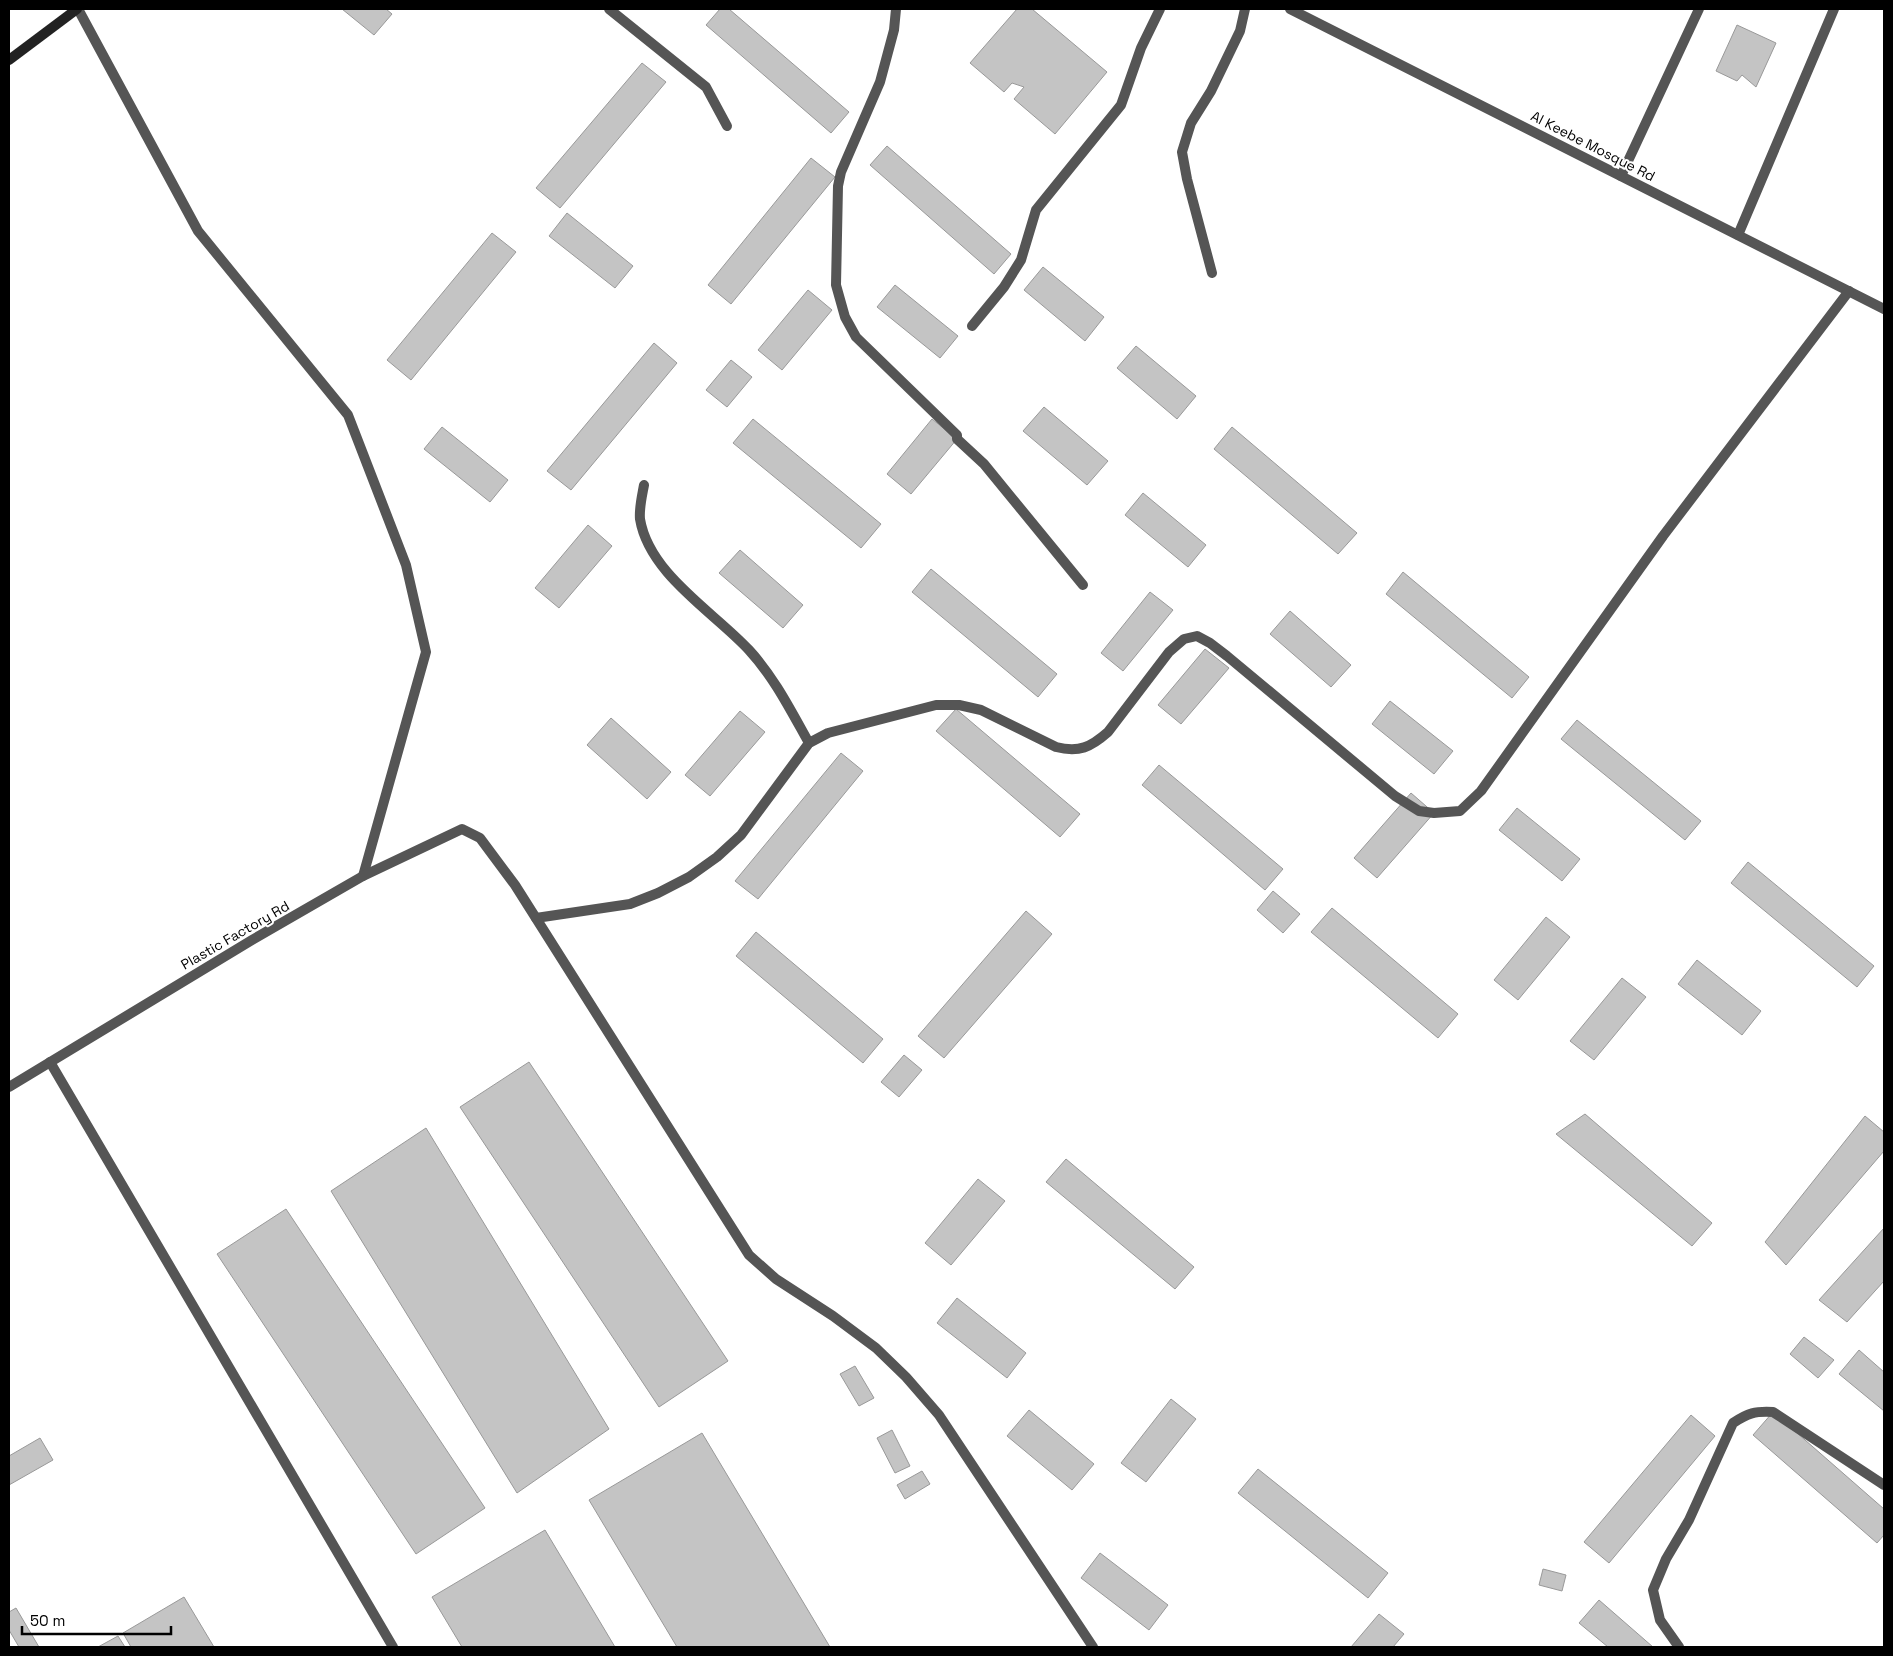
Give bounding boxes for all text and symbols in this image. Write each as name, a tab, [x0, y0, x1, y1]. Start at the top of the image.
street label: Al Keebe Mosque Rd	[1528, 107, 1658, 185]
street label: Plastic Factory Rd	[177, 897, 293, 973]
scale bar	[22, 1604, 171, 1636]
text: 50 m	[30, 1611, 65, 1630]

